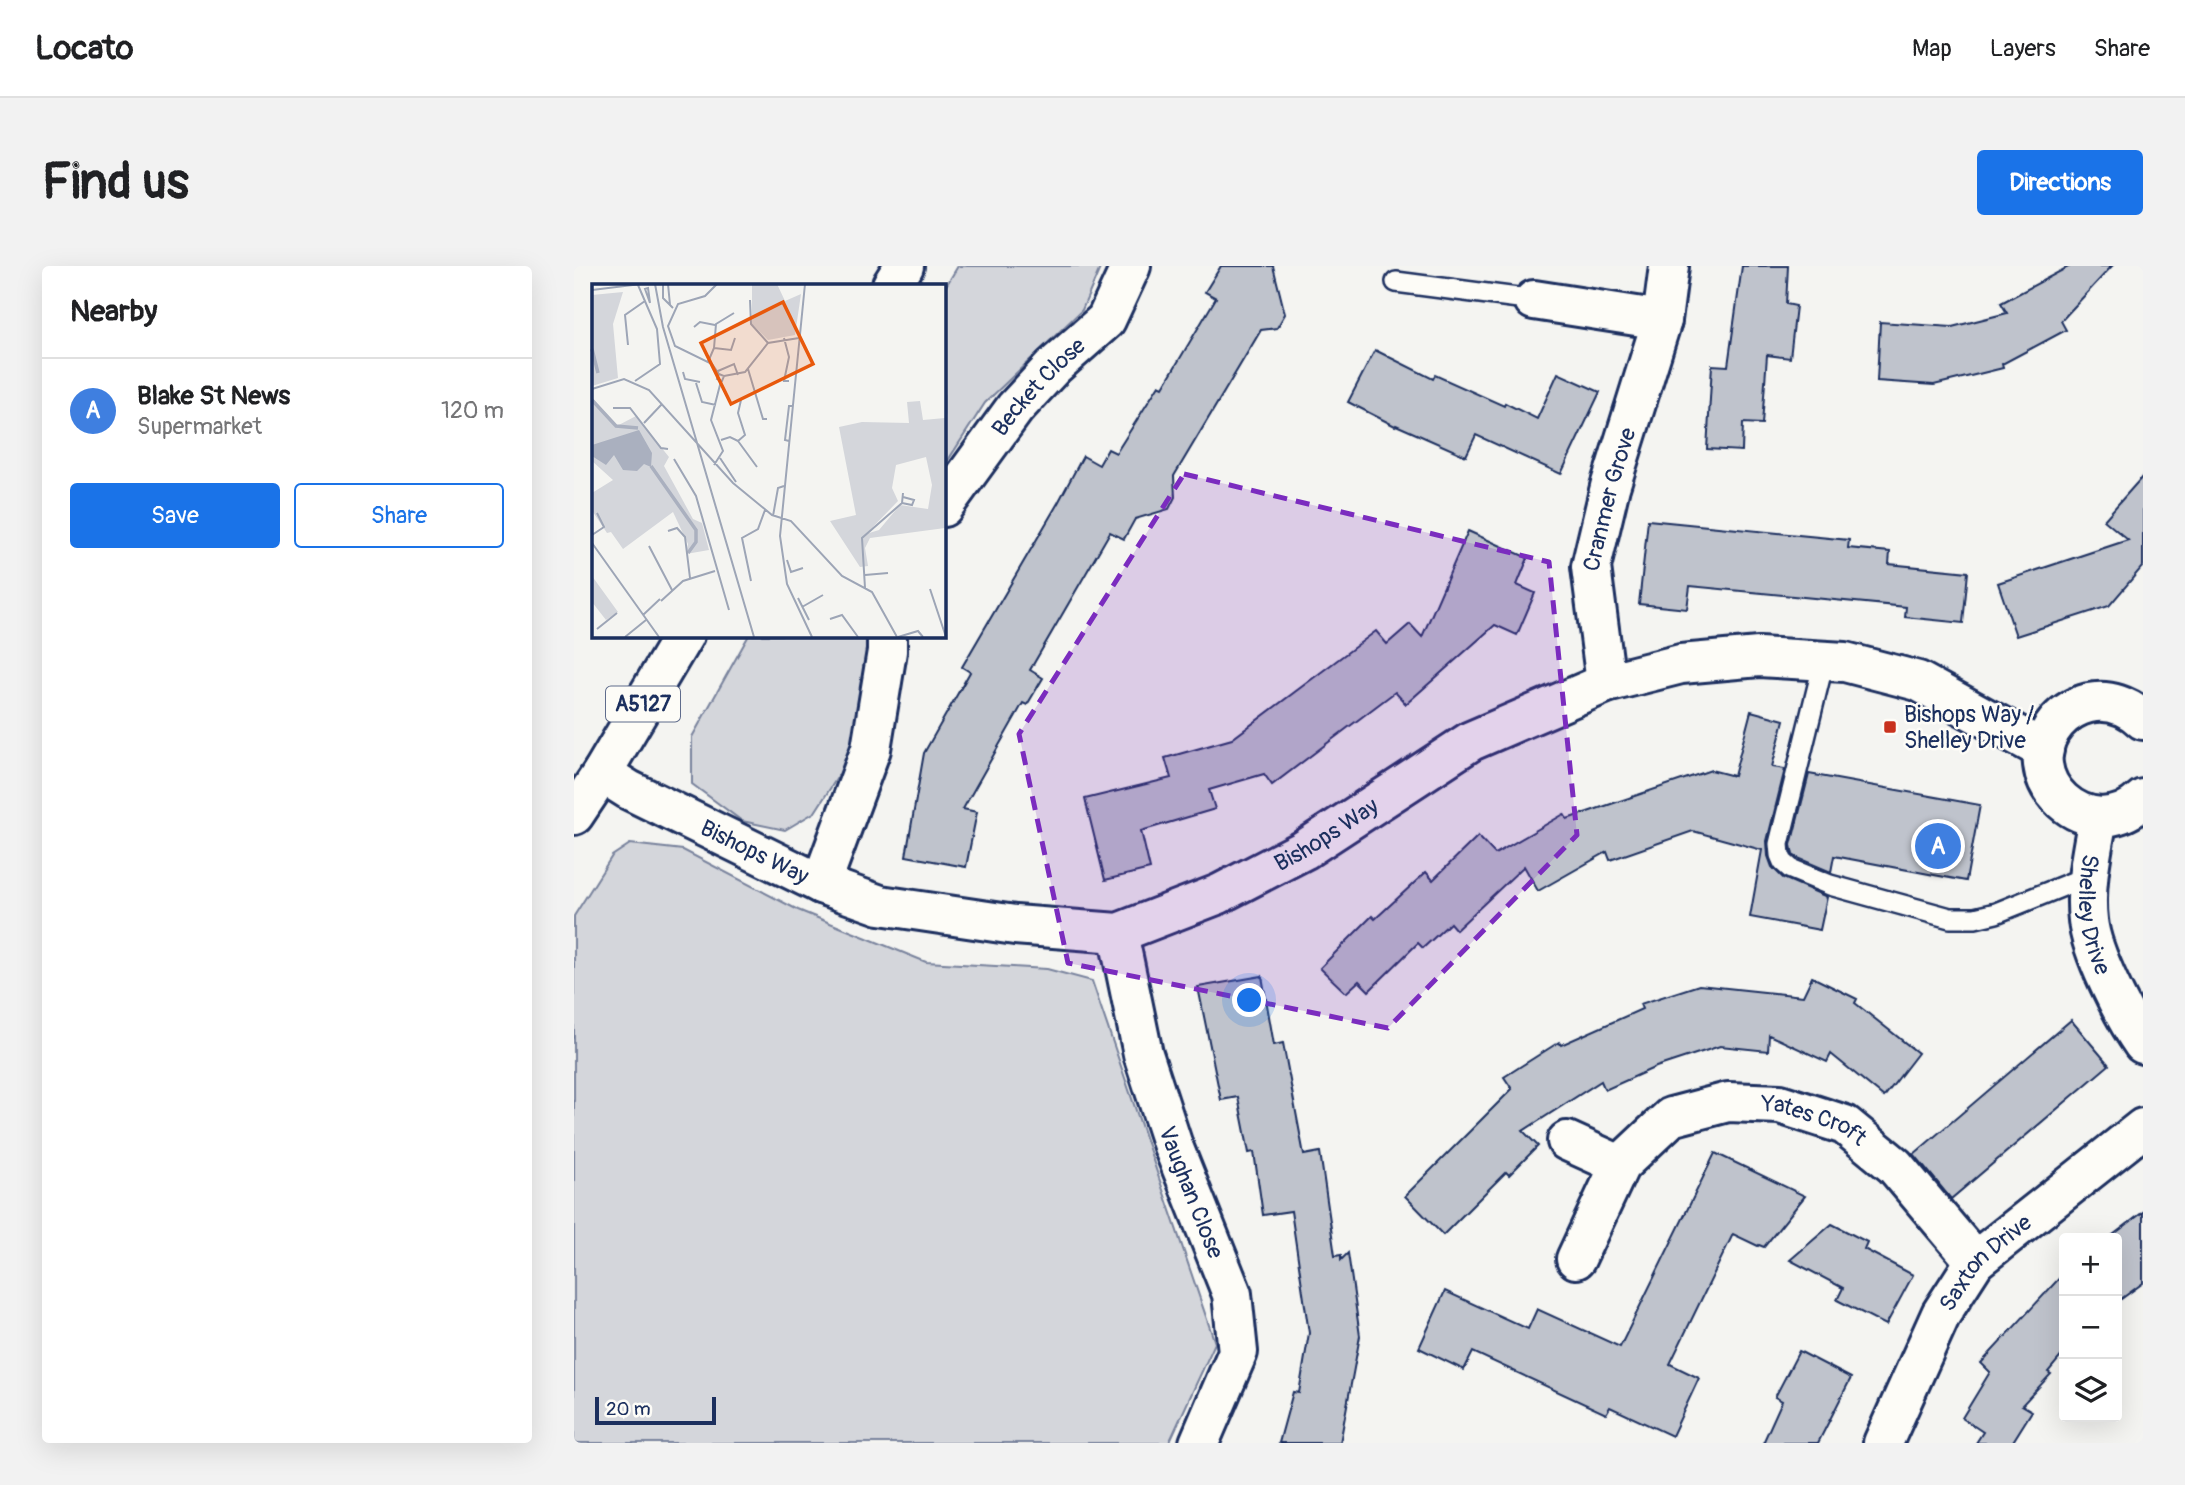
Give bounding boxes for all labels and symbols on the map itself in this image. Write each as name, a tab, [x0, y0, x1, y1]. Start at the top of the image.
inset map	[592, 284, 945, 637]
street label: Becket Close	[985, 330, 1092, 442]
street label: Cranmer Grove	[1576, 423, 1642, 574]
road number: A5127	[606, 686, 680, 722]
place label: Bishops Way / Shelley Drive	[1904, 700, 2034, 755]
marker: Bishops Way / Shelley Drive	[1882, 719, 1898, 735]
street label: Bishops Way	[1269, 791, 1384, 877]
street label: Bishops Way	[696, 813, 814, 890]
pin: A	[1915, 820, 1961, 872]
street label: Shelley Drive	[2072, 852, 2118, 980]
your location	[1232, 983, 1266, 1017]
street label: Yates Croft	[1760, 1089, 1874, 1152]
street label: Vaughan Close	[1153, 1122, 1231, 1263]
street label: Saxton Drive	[1932, 1207, 2038, 1316]
scale bar	[595, 1394, 716, 1426]

